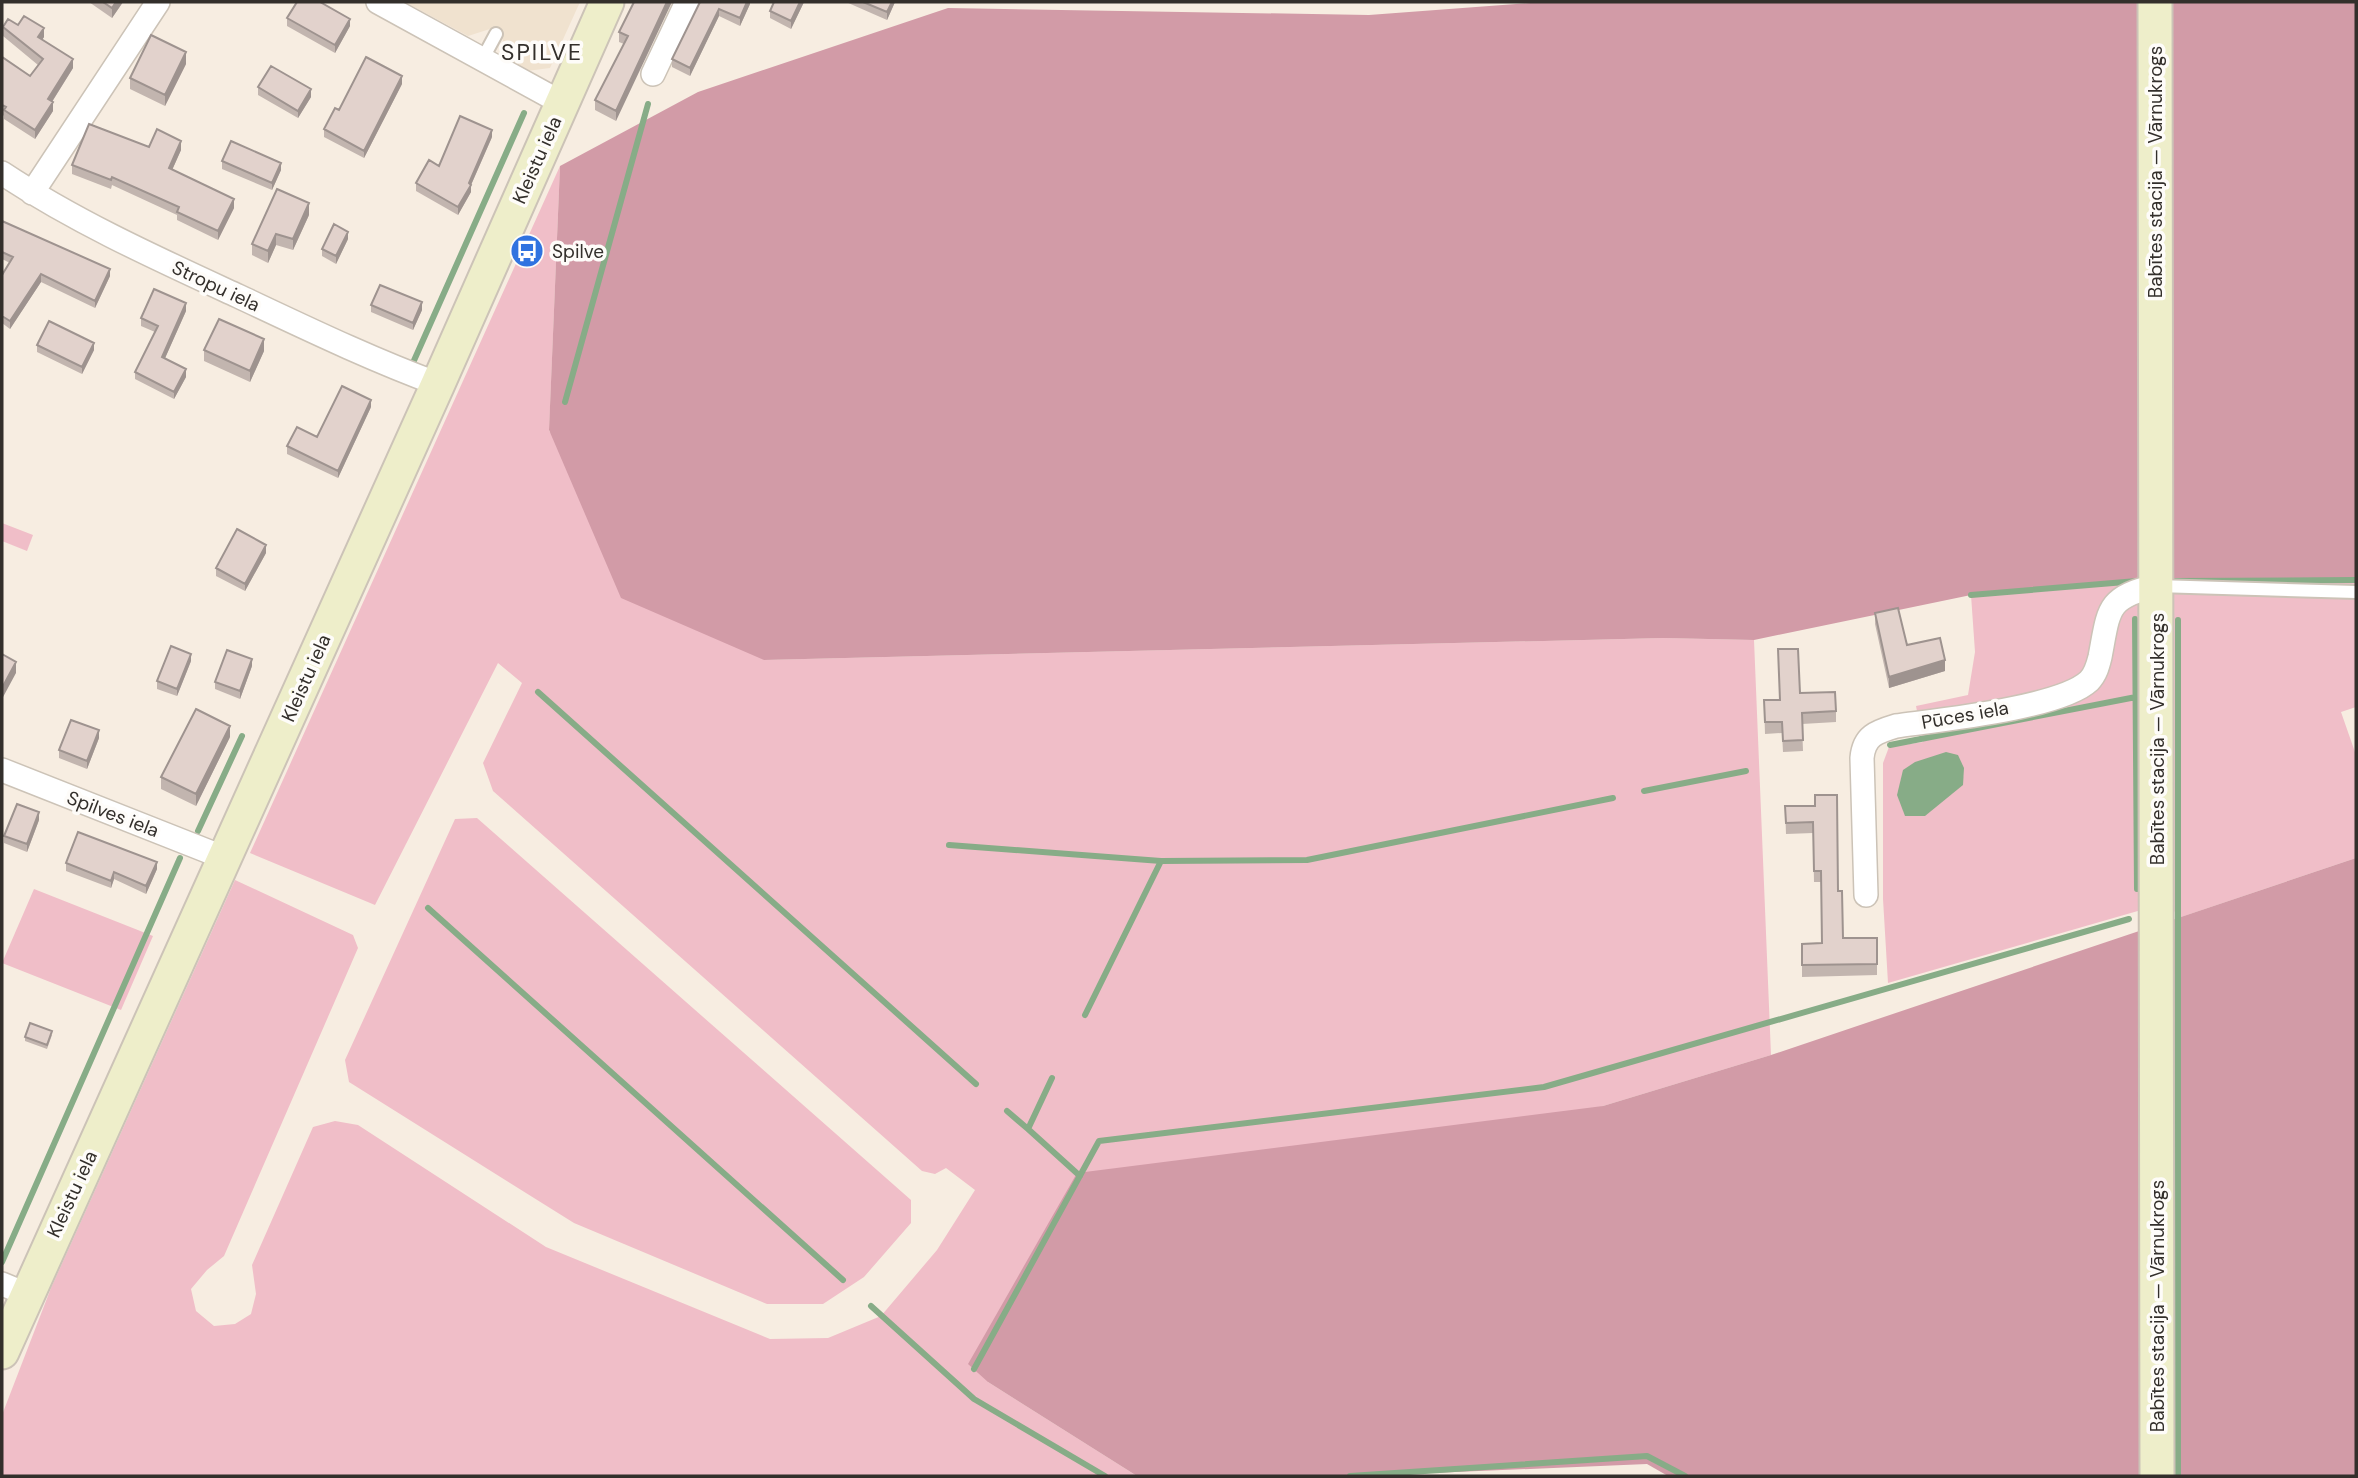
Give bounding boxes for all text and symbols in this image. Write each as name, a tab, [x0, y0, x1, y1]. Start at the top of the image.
district label: SPILVE	[501, 37, 583, 67]
street label: Babītes stacija — Vārnukrogs	[2143, 46, 2168, 298]
street label: Kleistu iela	[507, 112, 567, 208]
bus stop icon: Spilve	[508, 232, 546, 270]
place label: Spilve	[552, 239, 604, 264]
street label: Stropu iela	[168, 255, 264, 317]
street label: Babītes stacija — Vārnukrogs	[2145, 613, 2170, 865]
street label: Kleistu iela	[276, 630, 336, 726]
street label: Pūces iela	[1919, 695, 2011, 735]
street label: Spilves iela	[63, 785, 163, 843]
street label: Kleistu iela	[41, 1147, 103, 1241]
street label: Babītes stacija — Vārnukrogs	[2145, 1180, 2170, 1432]

